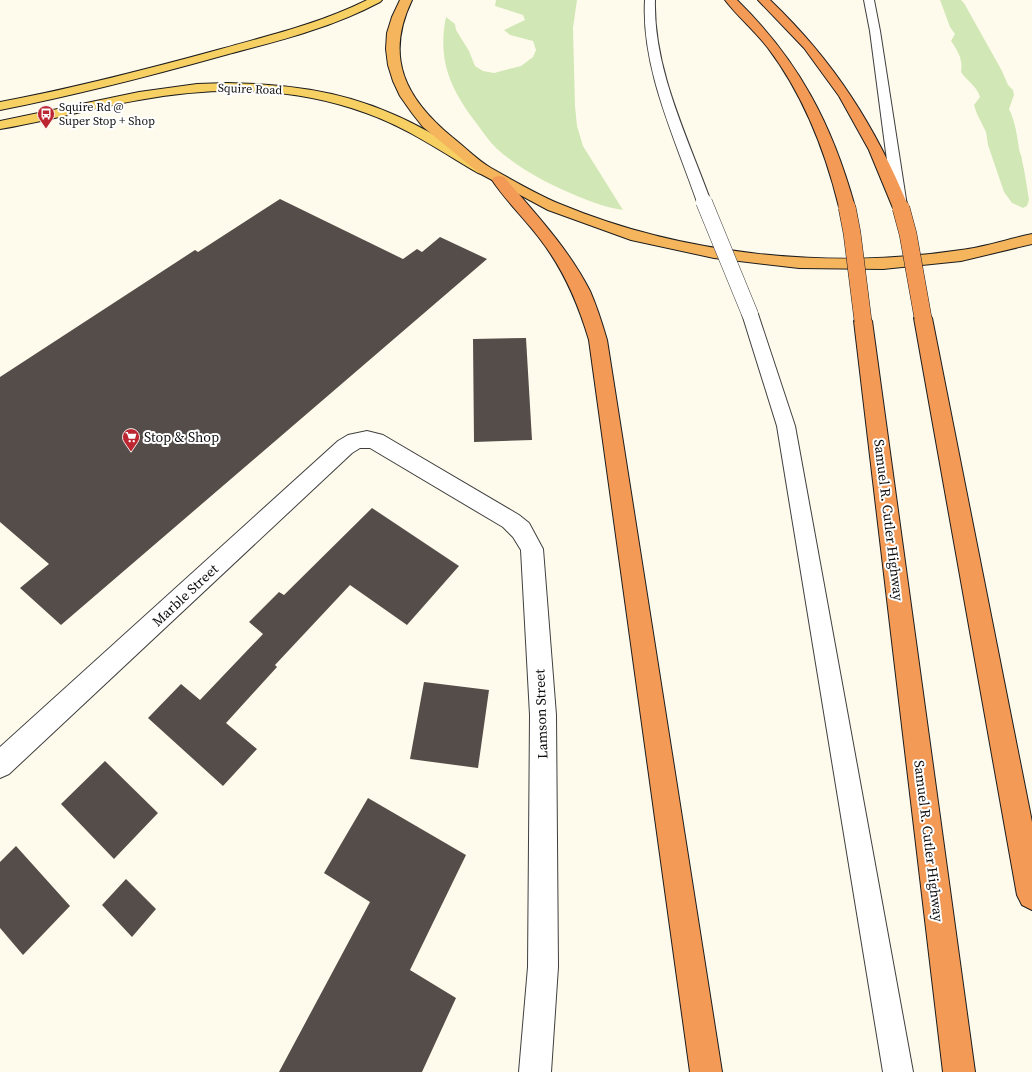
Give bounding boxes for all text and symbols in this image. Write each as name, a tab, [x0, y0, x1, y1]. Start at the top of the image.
street label: Squire Road	[218, 80, 283, 98]
place label: Squire Rd @ Super Stop + Shop	[59, 99, 155, 129]
bus stop icon: Squire Rd @ Super Stop + Shop	[36, 104, 56, 129]
supermarket icon: Stop & Shop	[121, 427, 141, 452]
place label: Stop & Shop	[144, 427, 219, 447]
street label: Samuel R. Cutler Highway	[869, 438, 909, 603]
street label: Marble Street	[148, 559, 223, 631]
street label: Lamson Street	[529, 668, 553, 759]
street label: Samuel R. Cutler Highway	[909, 759, 949, 924]

